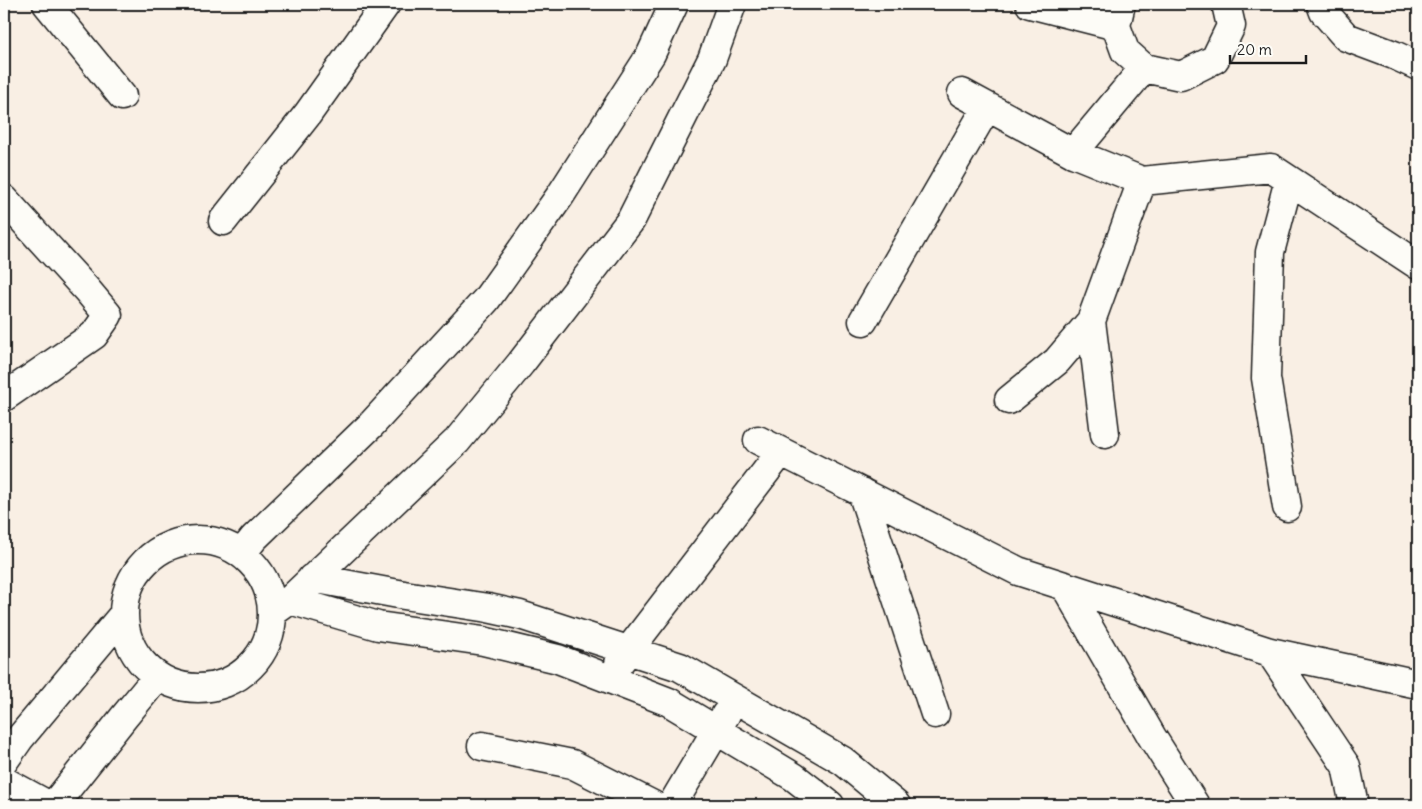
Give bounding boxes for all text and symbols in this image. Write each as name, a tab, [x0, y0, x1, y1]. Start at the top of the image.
scale bar	[1230, 32, 1306, 64]
text: 20 m	[1237, 40, 1272, 59]

